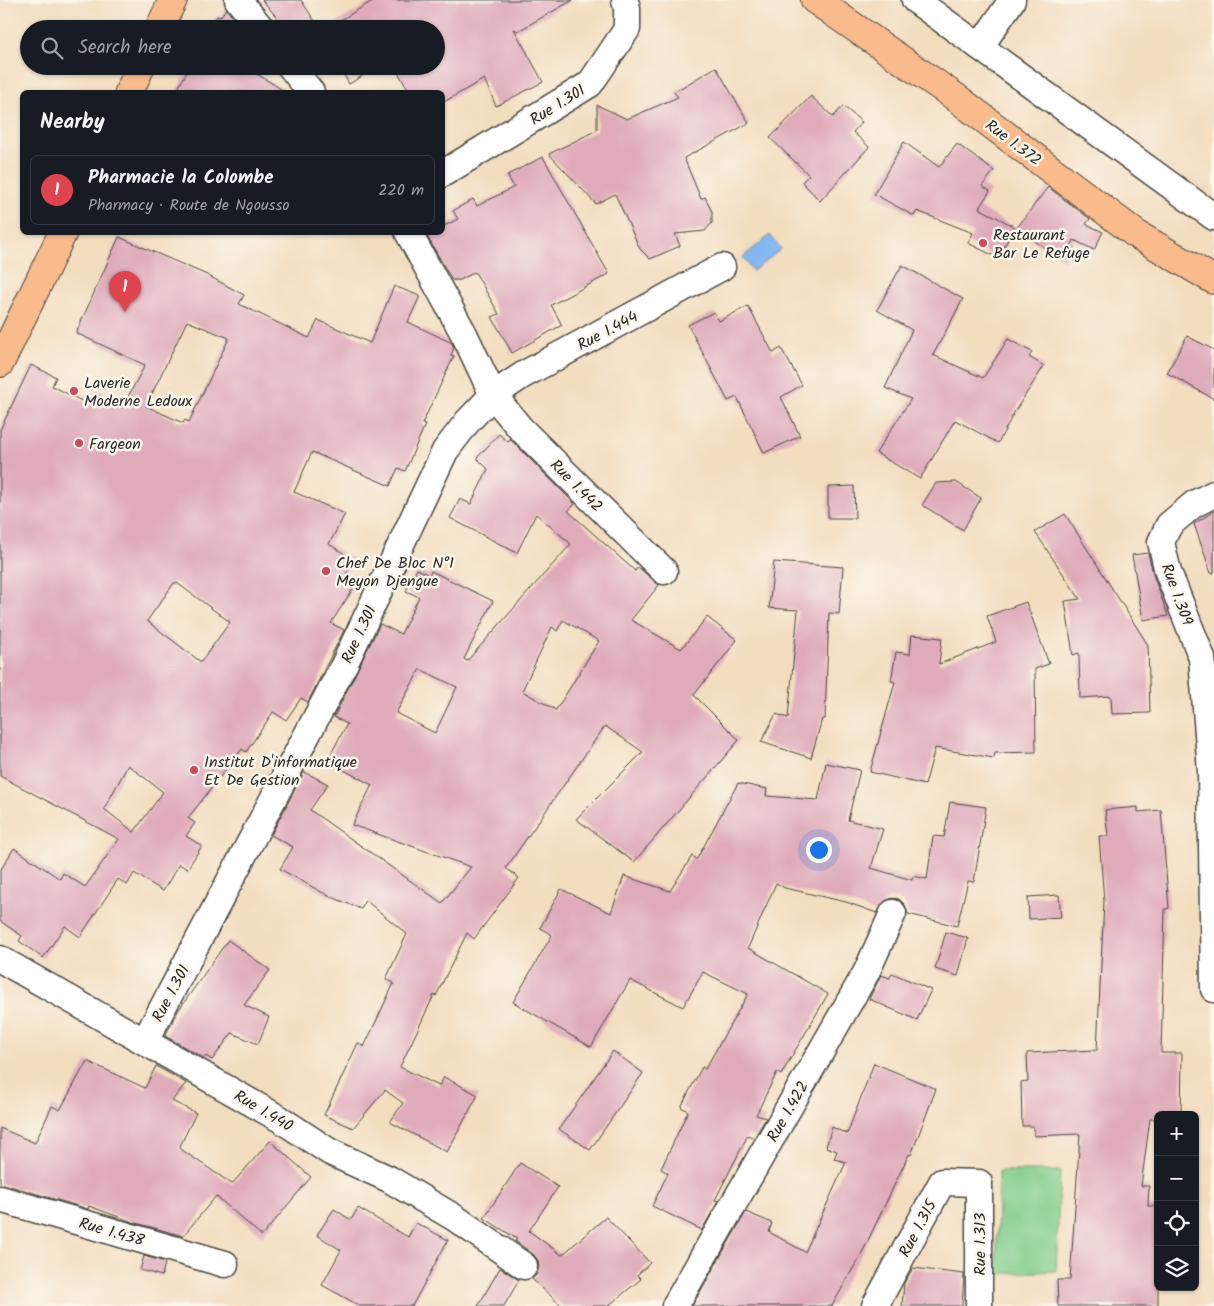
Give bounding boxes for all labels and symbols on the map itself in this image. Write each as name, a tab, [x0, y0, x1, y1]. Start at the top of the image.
street label: Rue 1.301	[525, 78, 591, 132]
street label: Rue 1.372	[980, 114, 1047, 173]
place label: Restaurant Bar Le Refuge	[993, 223, 1090, 266]
marker: Restaurant Bar Le Refuge	[977, 237, 989, 249]
pin: 1	[109, 271, 141, 312]
street label: Rue 1.444	[573, 305, 643, 358]
place label: Laverie Moderne Ledoux	[84, 371, 193, 414]
marker: Laverie Moderne Ledoux	[68, 385, 80, 397]
place label: Fargeon	[89, 432, 141, 457]
marker: Fargeon	[73, 437, 85, 449]
street label: Rue 1.442	[544, 454, 608, 518]
place label: Chef De Bloc N°1 Meyon Djengue	[336, 551, 454, 594]
street label: Rue 1.309	[1154, 560, 1199, 629]
marker: Chef De Bloc N°1 Meyon Djengue	[320, 565, 332, 577]
street label: Rue 1.301	[335, 601, 384, 668]
place label: Institut D'informatique Et De Gestion	[204, 750, 357, 793]
marker: Institut D'informatique Et De Gestion	[188, 764, 200, 776]
your location	[806, 837, 832, 863]
street label: Rue 1.301	[146, 961, 197, 1027]
street label: Rue 1.422	[761, 1077, 816, 1147]
street label: Rue 1.440	[229, 1084, 298, 1139]
street label: Rue 1.315	[893, 1194, 945, 1262]
street label: Rue 1.438	[76, 1211, 148, 1254]
street label: Rue 1.313	[968, 1213, 993, 1275]

